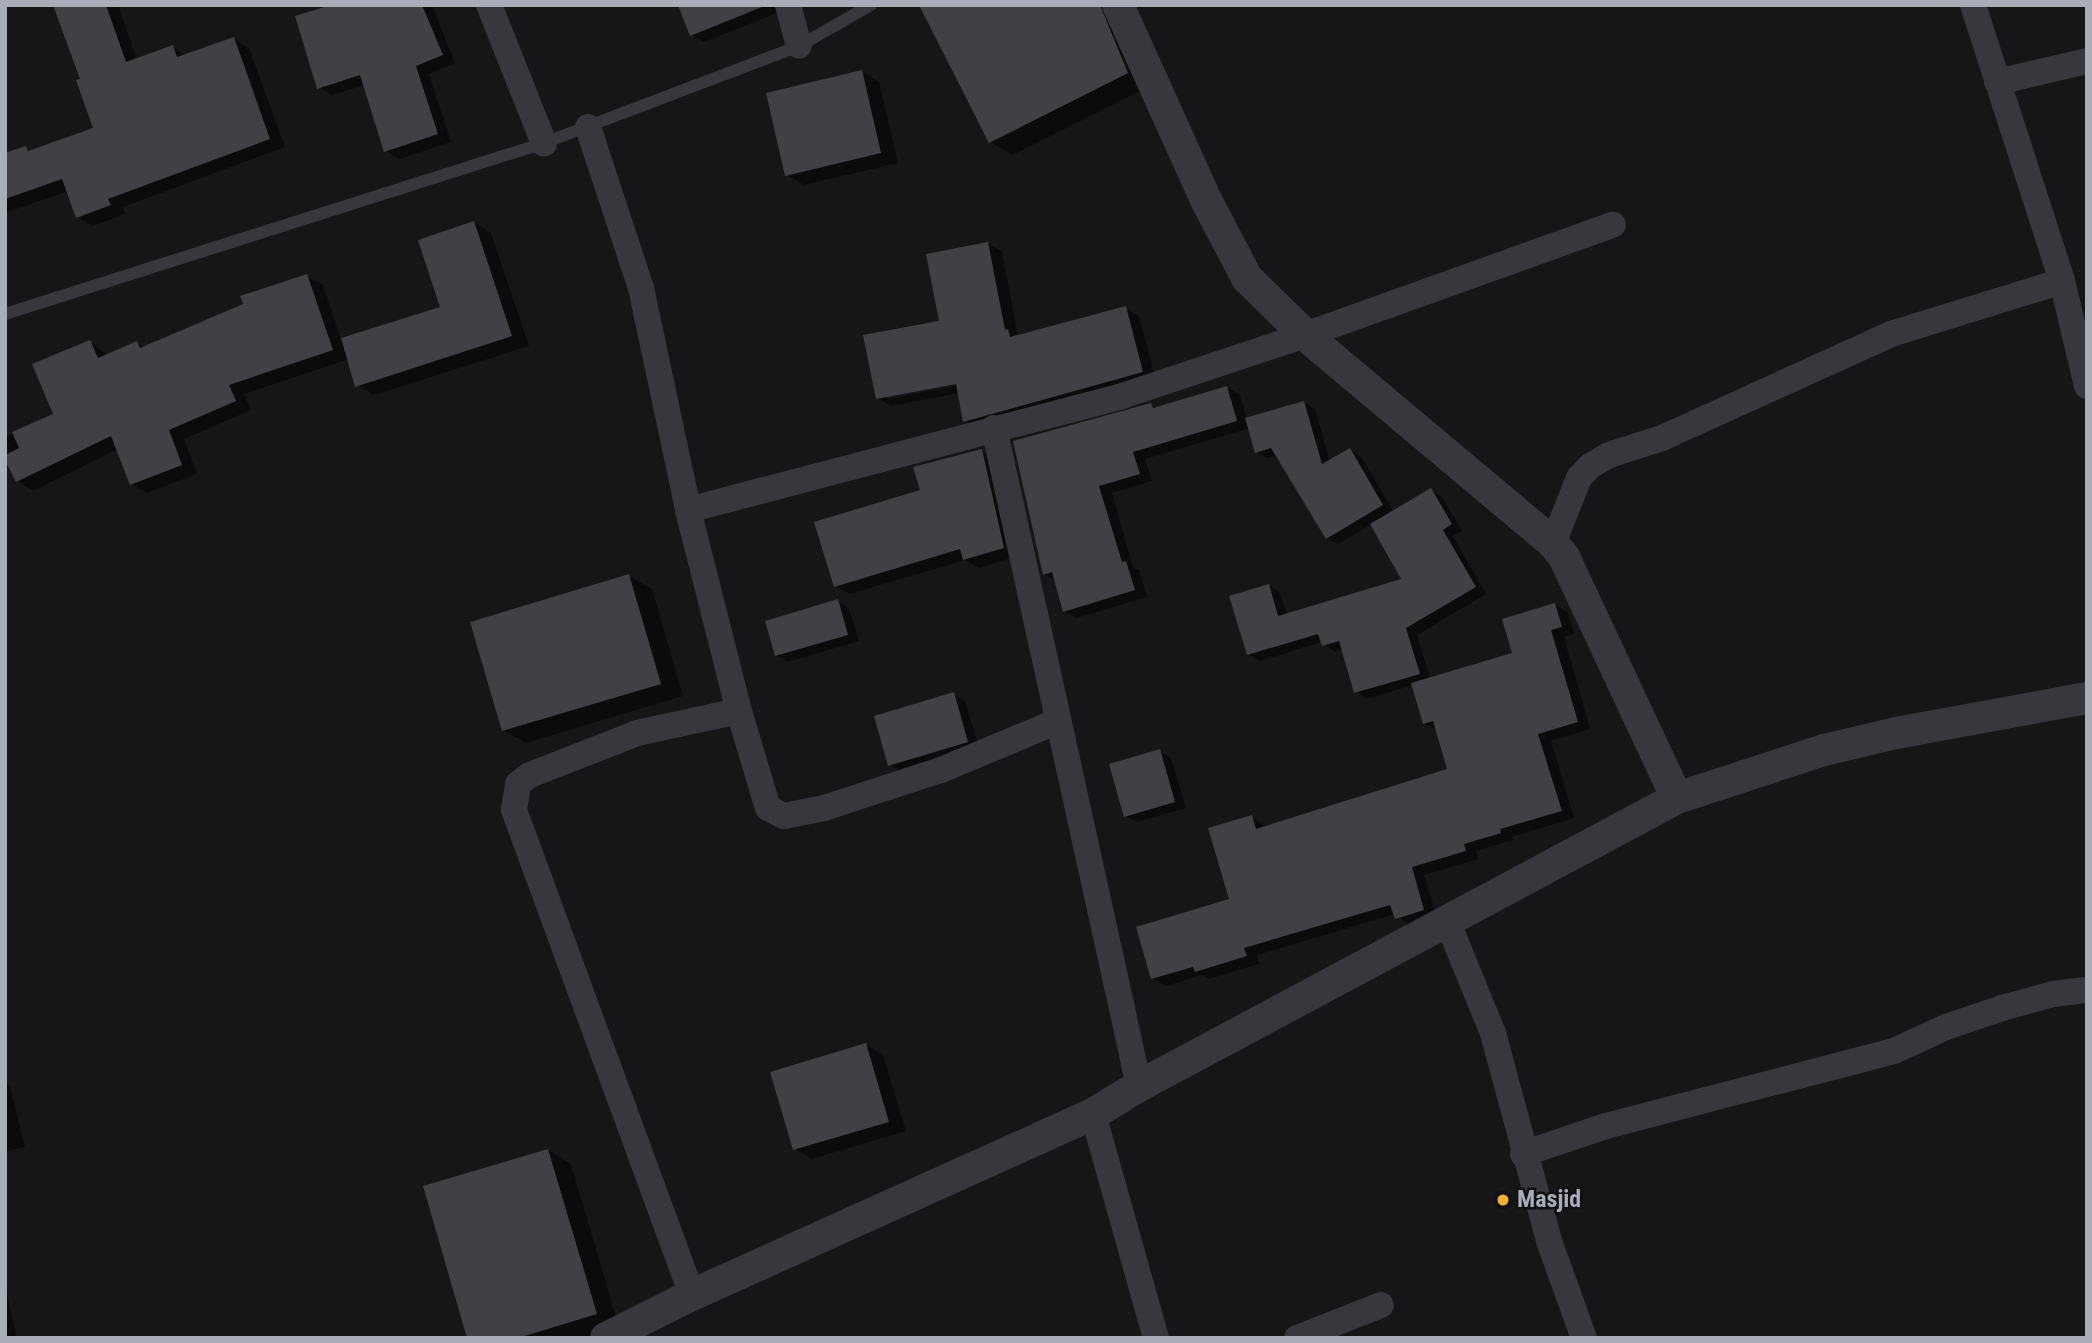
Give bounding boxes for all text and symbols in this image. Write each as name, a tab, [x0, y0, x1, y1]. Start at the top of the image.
place label: Masjid	[1517, 1186, 1581, 1214]
marker: Masjid	[1495, 1192, 1511, 1208]

